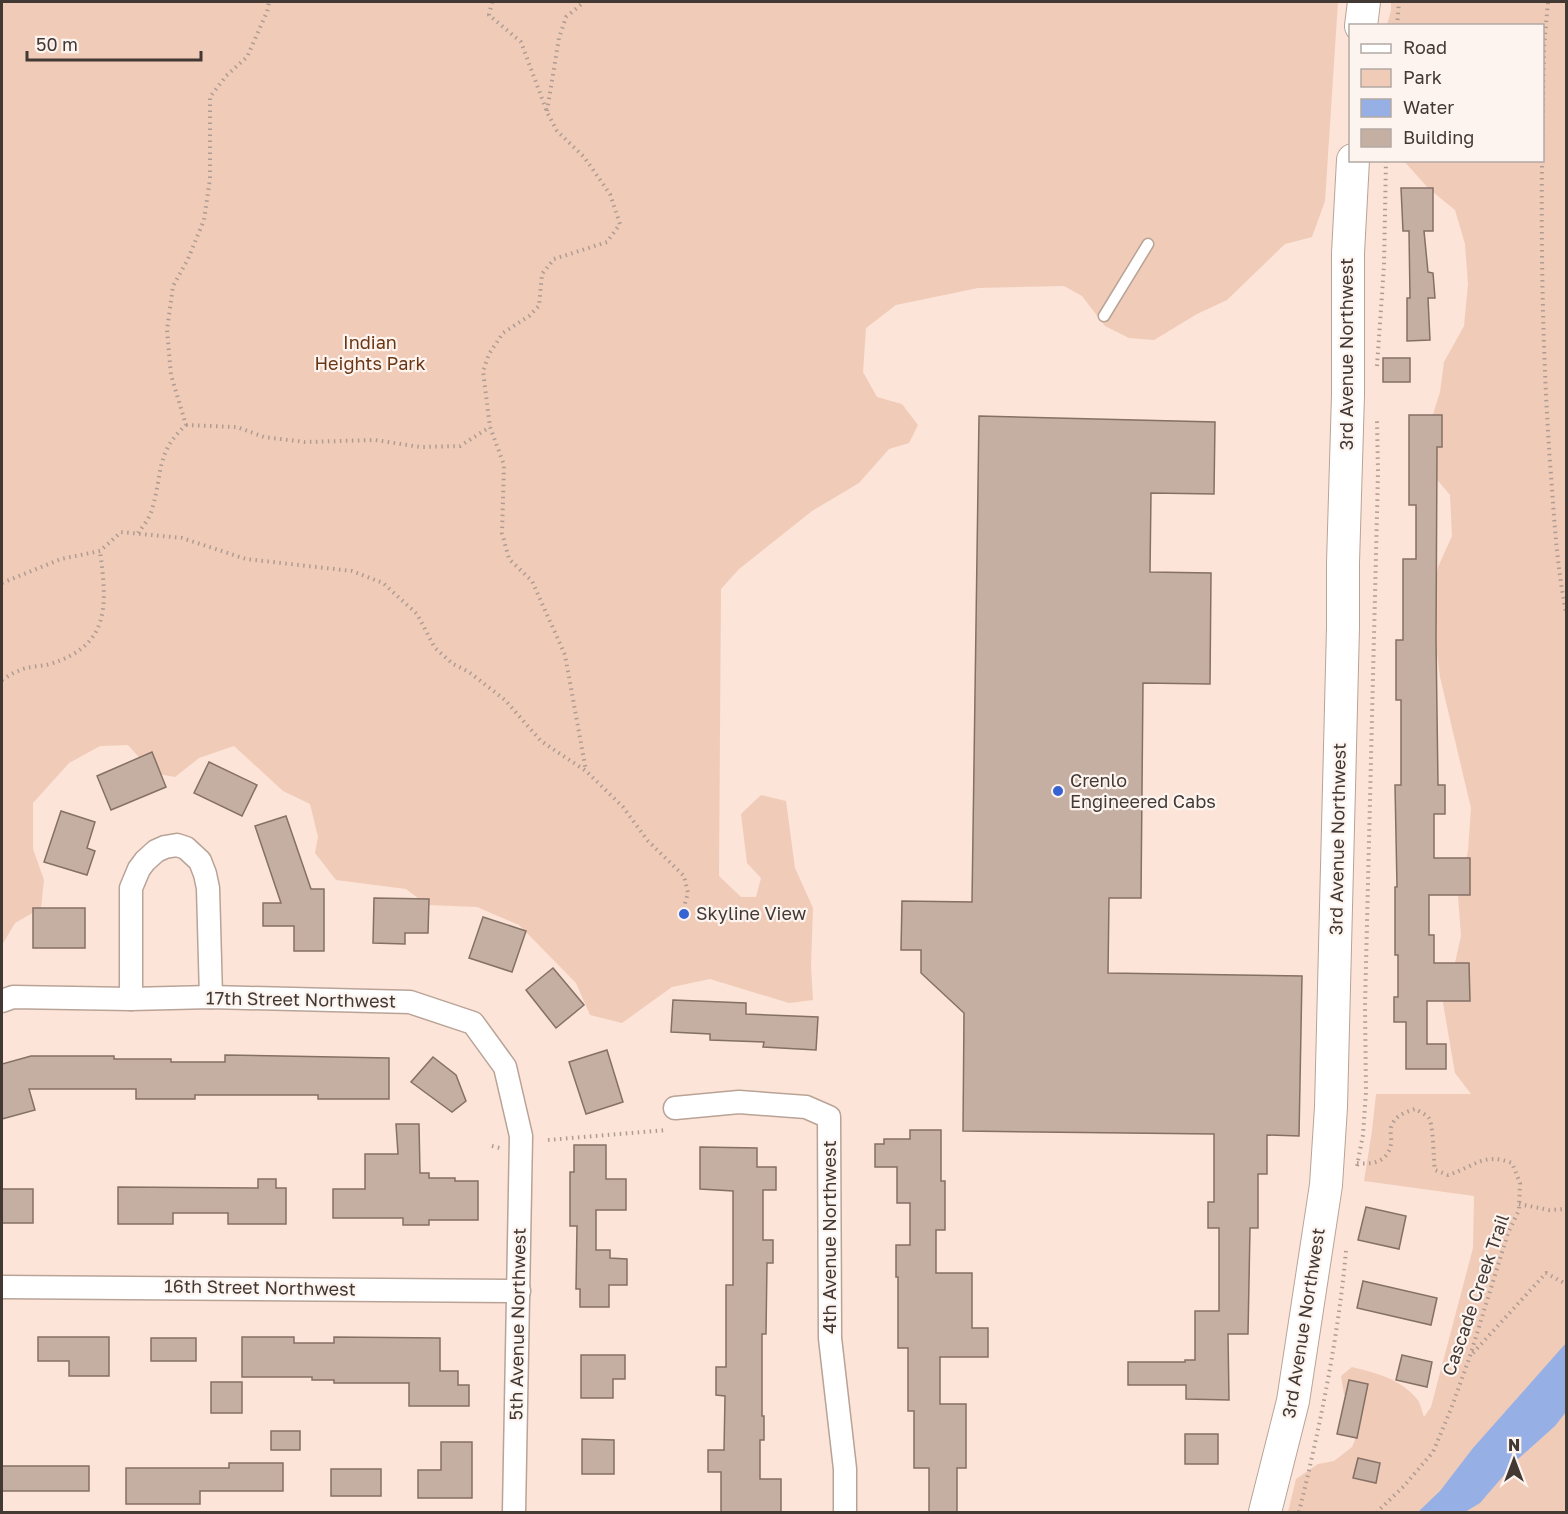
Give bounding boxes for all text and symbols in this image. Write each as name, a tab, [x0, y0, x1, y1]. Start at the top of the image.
scale bar	[27, 24, 201, 62]
legend	[1349, 24, 1544, 162]
text: 50 m	[36, 33, 78, 55]
text: Road	[1403, 36, 1447, 58]
text: Park	[1403, 66, 1442, 88]
text: Water	[1403, 96, 1454, 118]
text: Building	[1403, 126, 1474, 148]
street label: 3rd Avenue Northwest	[1335, 258, 1357, 450]
park label: Indian Heights Park	[314, 331, 426, 374]
street label: 3rd Avenue Northwest	[1324, 743, 1350, 935]
place label: Crenlo Engineered Cabs	[1070, 769, 1216, 812]
marker: Crenlo Engineered Cabs	[1051, 784, 1065, 798]
place label: Skyline View	[696, 902, 807, 924]
marker: Skyline View	[677, 907, 691, 921]
street label: 17th Street Northwest	[206, 986, 396, 1012]
street label: 4th Avenue Northwest	[818, 1140, 840, 1334]
street label: Cascade Creek Trail	[1437, 1211, 1513, 1378]
street label: 3rd Avenue Northwest	[1277, 1226, 1329, 1420]
street label: 5th Avenue Northwest	[504, 1227, 530, 1421]
street label: 16th Street Northwest	[164, 1274, 356, 1300]
north arrow	[1484, 1430, 1544, 1490]
text: N	[1508, 1435, 1520, 1455]

